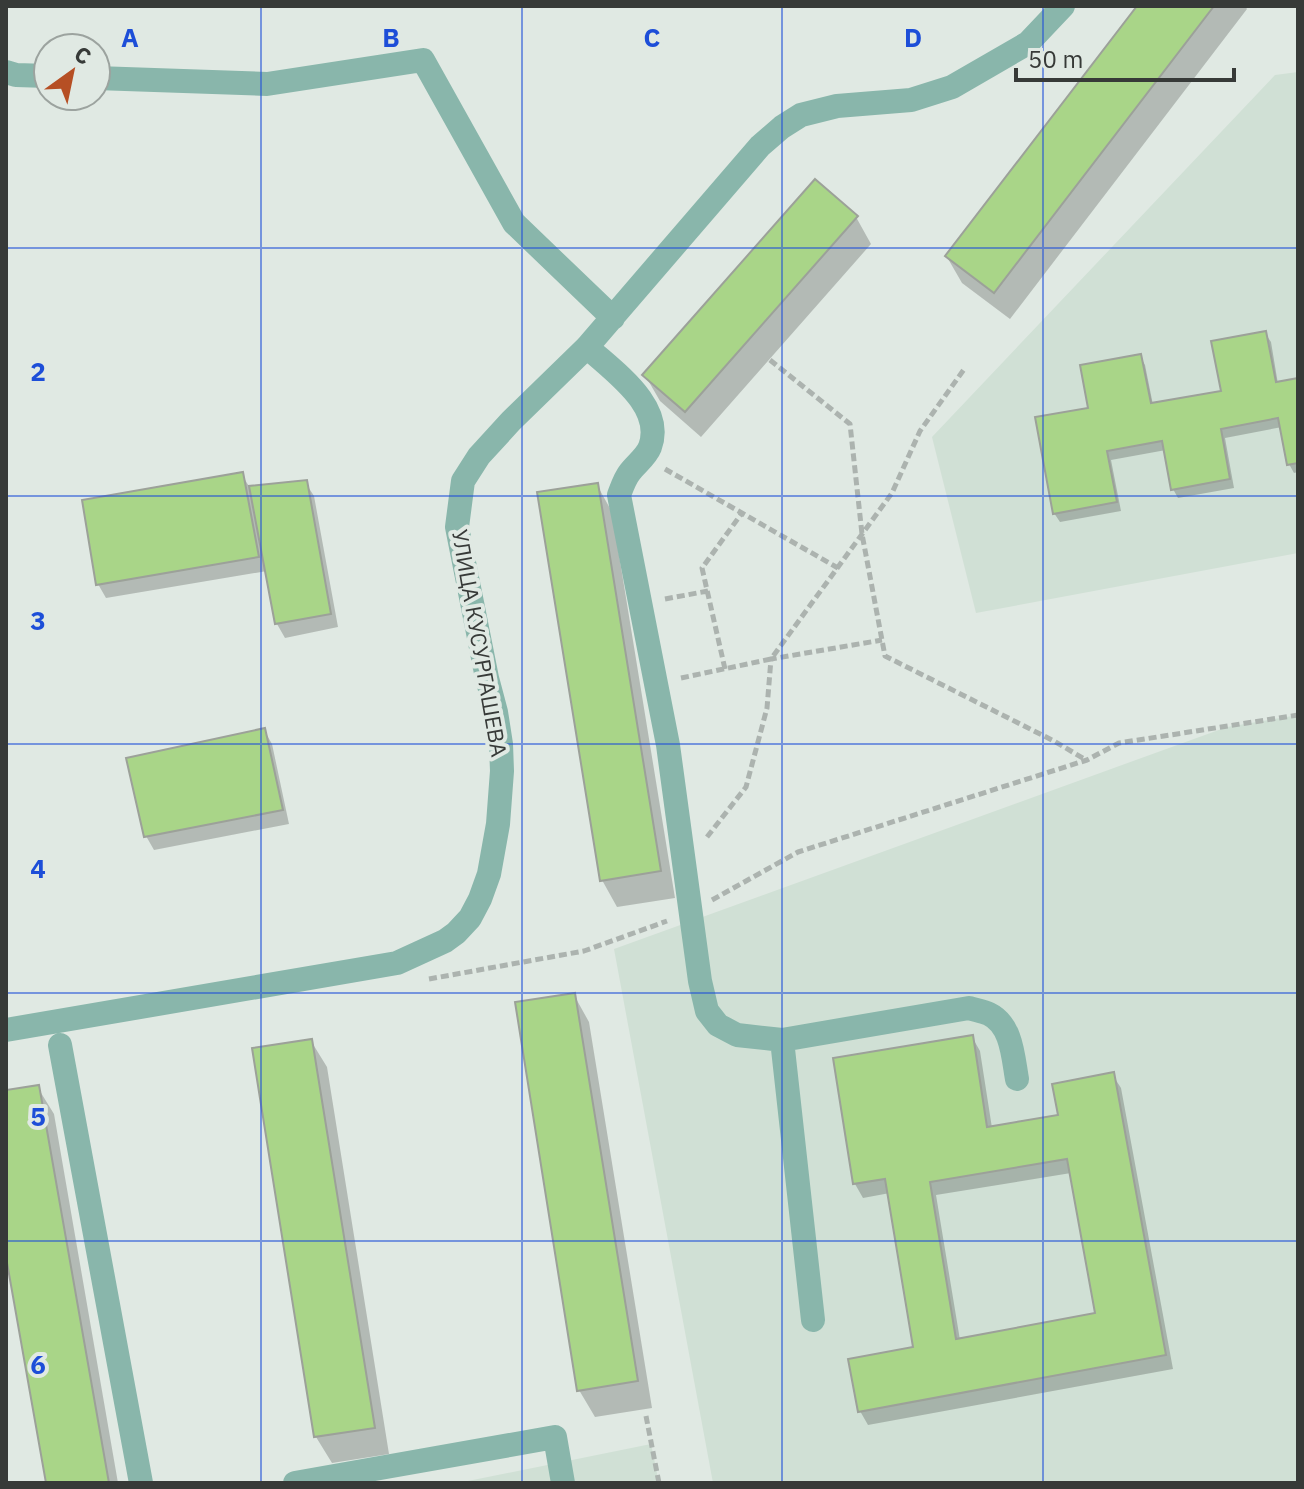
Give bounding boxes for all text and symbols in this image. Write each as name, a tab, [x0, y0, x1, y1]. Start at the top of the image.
text: A	[121, 20, 139, 54]
text: B	[382, 20, 400, 54]
text: C	[644, 20, 661, 54]
text: D	[904, 20, 922, 54]
north arrow	[32, 32, 112, 112]
scale bar	[1016, 32, 1234, 82]
text: С	[69, 39, 97, 71]
text: 50 m	[1028, 43, 1083, 75]
text: 2	[30, 354, 46, 388]
street label: УЛИЦА КУСУРГАШЕВА	[446, 527, 514, 759]
text: 3	[30, 603, 46, 637]
text: 4	[30, 851, 46, 885]
text: 5	[30, 1099, 46, 1133]
text: 6	[30, 1347, 46, 1381]

